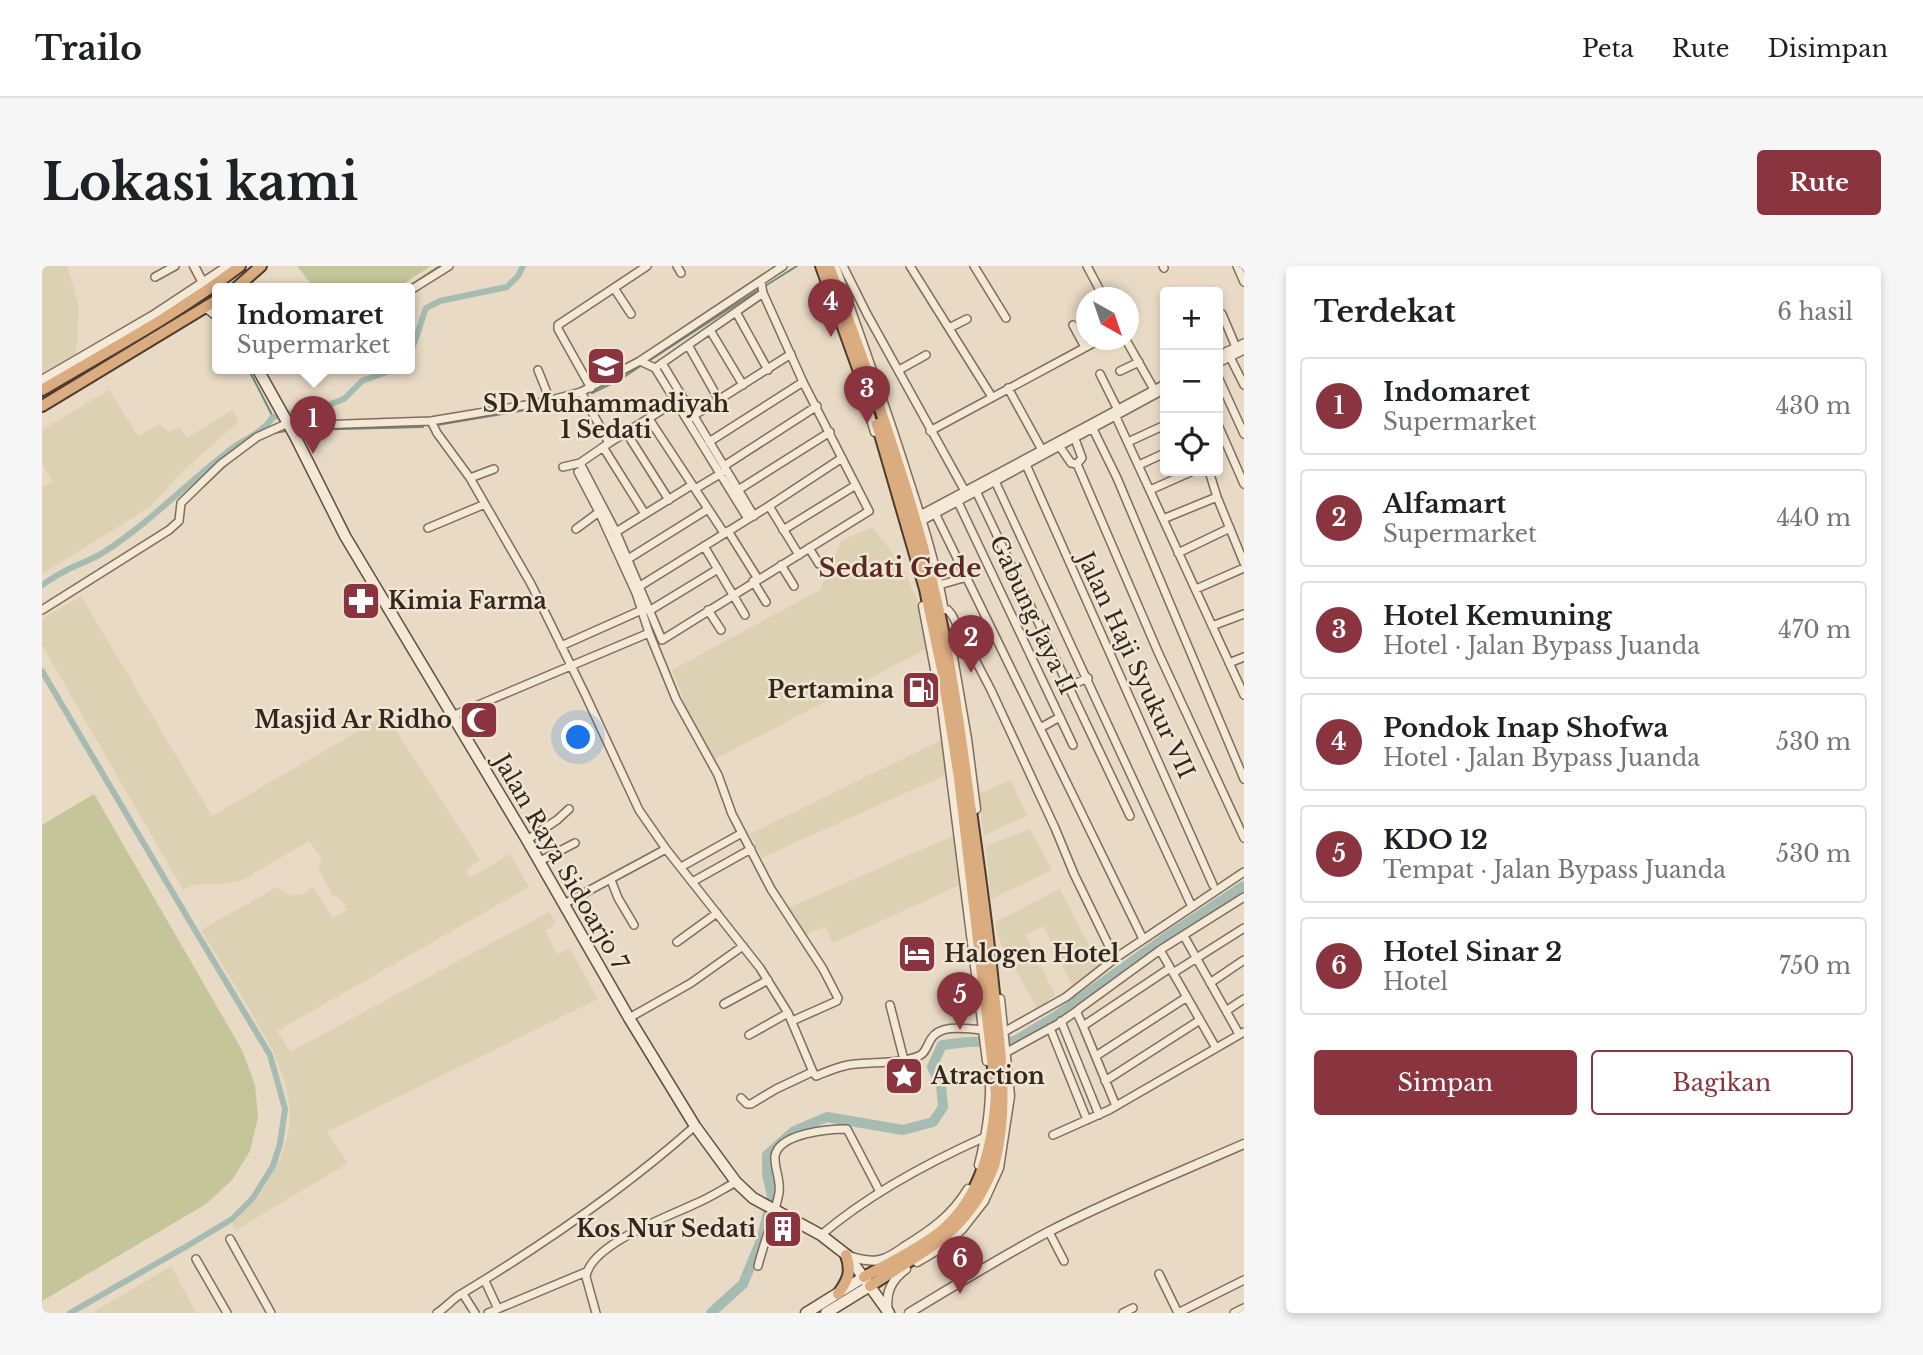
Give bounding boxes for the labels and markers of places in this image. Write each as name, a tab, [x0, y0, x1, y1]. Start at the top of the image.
pin: 4	[808, 279, 854, 337]
school or university icon: SD Muhammadiyah 1 Sedati	[585, 345, 627, 387]
pin: 3	[844, 366, 890, 424]
place label: SD Muhammadiyah 1 Sedati	[483, 390, 730, 444]
pin: 1	[290, 396, 336, 454]
pharmacy icon: Kimia Farma	[340, 580, 382, 622]
place label: Kimia Farma	[388, 587, 547, 615]
pin: 2	[948, 615, 994, 673]
fuel station icon: Pertamina	[900, 669, 942, 711]
place label: Pertamina	[768, 676, 894, 704]
mosque icon: Masjid Ar Ridho	[458, 699, 500, 741]
place label: Masjid Ar Ridho	[254, 706, 452, 734]
hotel icon: Halogen Hotel	[896, 933, 938, 975]
place label: Halogen Hotel	[944, 940, 1119, 968]
pin: 5	[937, 972, 983, 1030]
place icon: Atraction	[883, 1055, 925, 1097]
place label: Atraction	[930, 1062, 1045, 1090]
building icon: Kos Nur Sedati	[762, 1208, 804, 1250]
place label: Kos Nur Sedati	[576, 1215, 756, 1243]
pin: 6	[937, 1236, 983, 1294]

